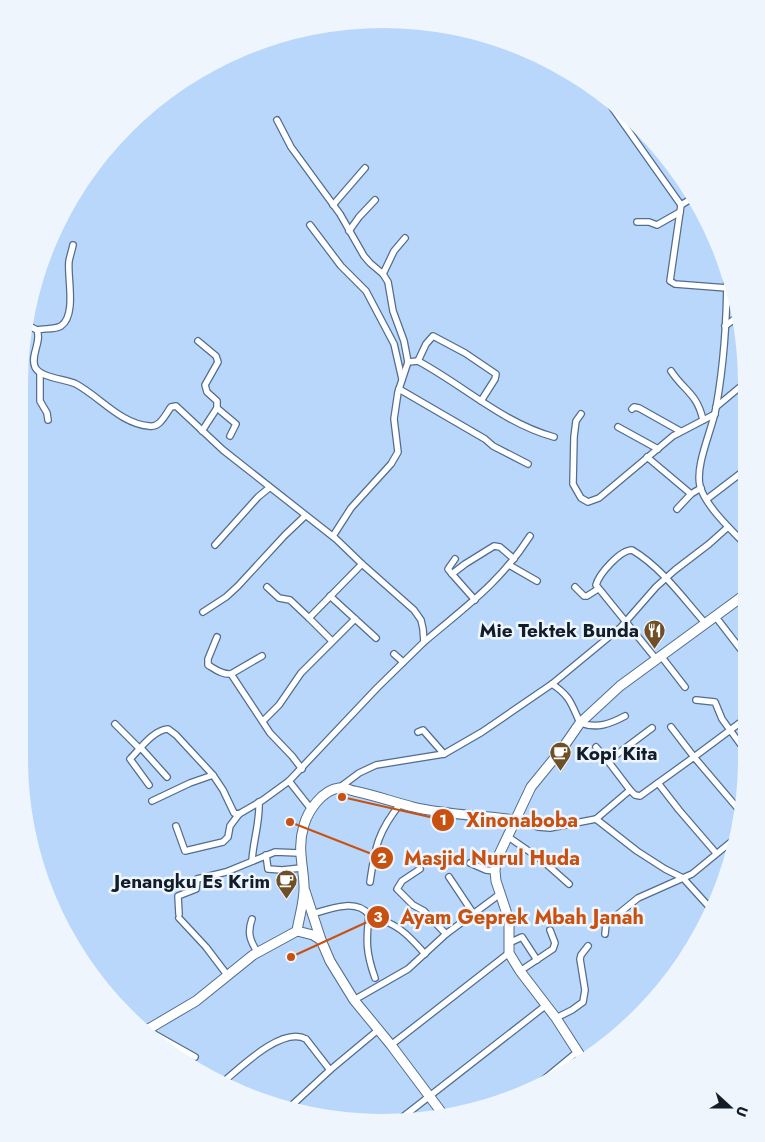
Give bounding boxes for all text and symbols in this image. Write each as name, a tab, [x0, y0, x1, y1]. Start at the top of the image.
place label: Mie Tektek Bunda	[480, 617, 639, 644]
restaurant icon: Mie Tektek Bunda	[643, 618, 667, 649]
place label: Kopi Kita	[576, 740, 657, 767]
cafe icon: Kopi Kita	[548, 741, 572, 772]
callout: Xinonaboba	[431, 802, 588, 837]
text: Xinonaboba	[466, 806, 578, 835]
text: 1	[439, 809, 447, 831]
callout: Masjid Nurul Huda	[370, 840, 590, 875]
text: Masjid Nurul Huda	[404, 844, 580, 873]
text: 2	[377, 847, 387, 869]
place label: Jenangku Es Krim	[110, 868, 270, 895]
cafe icon: Jenangku Es Krim	[274, 869, 298, 900]
callout: Ayam Geprek Mbah Janah	[365, 899, 654, 934]
text: Ayam Geprek Mbah Janah	[399, 903, 644, 932]
text: 3	[373, 906, 383, 928]
north arrow	[705, 1082, 755, 1132]
text: U	[731, 1103, 753, 1120]

